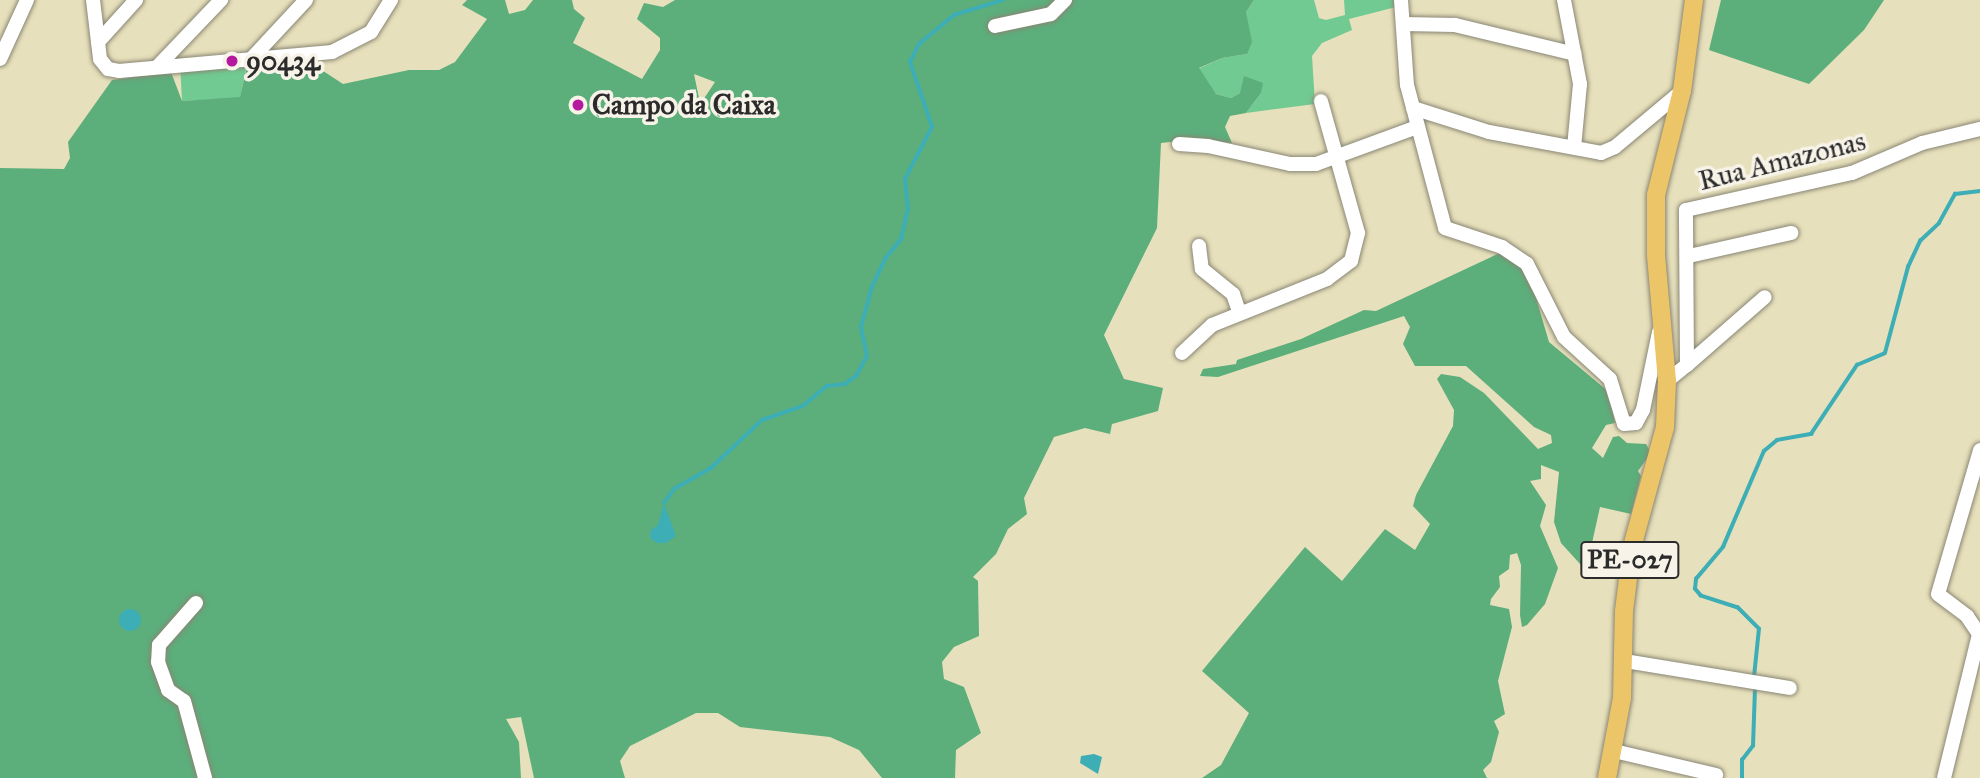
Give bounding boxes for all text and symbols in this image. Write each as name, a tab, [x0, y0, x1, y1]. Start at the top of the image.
place label: 90434	[246, 44, 320, 78]
marker: 90434	[224, 53, 240, 69]
place label: Campo da Caixa	[592, 88, 776, 122]
marker: Campo da Caixa	[570, 97, 586, 113]
street label: Rua Amazonas	[1695, 124, 1869, 198]
road number: PE-027	[1579, 538, 1681, 582]

